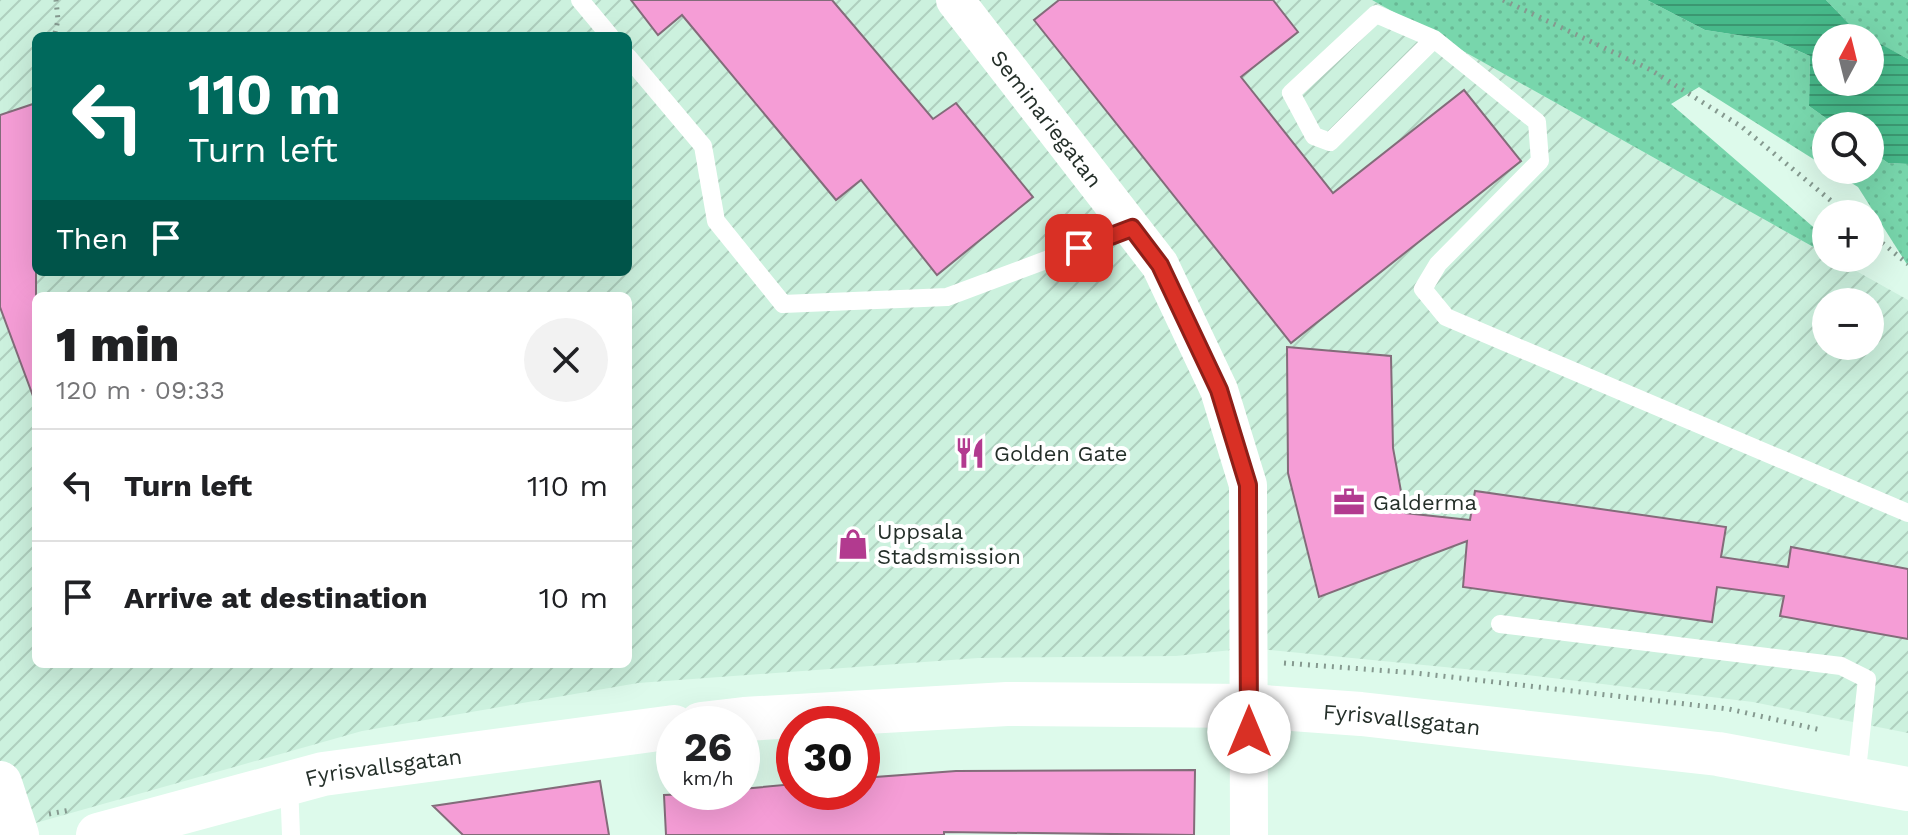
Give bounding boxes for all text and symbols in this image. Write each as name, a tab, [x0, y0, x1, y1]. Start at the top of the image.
north arrow	[1812, 24, 1884, 96]
map controls	[1812, 24, 1884, 360]
street label: Seminariegatan	[986, 46, 1107, 192]
text: 110 m	[188, 62, 341, 128]
icon: left	[56, 64, 160, 168]
button: search	[1812, 112, 1884, 184]
text: Turn left	[188, 129, 338, 171]
button: +	[1812, 200, 1884, 272]
pin	[1045, 214, 1113, 282]
icon: arrive	[144, 216, 188, 260]
text: Then	[56, 221, 128, 256]
icon: arrive	[1057, 226, 1101, 270]
button: −	[1812, 288, 1884, 360]
text: 1 min	[56, 316, 179, 373]
button: close	[524, 318, 608, 402]
text: 120 m · 09:33	[56, 375, 225, 405]
restaurant icon: Golden Gate	[953, 436, 987, 470]
place label: Golden Gate	[994, 441, 1127, 466]
icon: left	[56, 463, 100, 507]
text: Turn left	[124, 468, 252, 503]
text: 110 m	[527, 468, 608, 503]
office icon: Galderma	[1332, 485, 1366, 519]
place label: Galderma	[1373, 490, 1477, 515]
place label: Uppsala Stadsmission	[877, 519, 1021, 569]
shop icon: Uppsala Stadsmission	[836, 527, 870, 561]
icon: arrive	[56, 575, 100, 619]
text: Arrive at destination	[124, 580, 428, 615]
text: 10 m	[539, 580, 608, 615]
position arrow	[1207, 690, 1291, 774]
street label: Fyrisvallsgatan	[1322, 699, 1482, 740]
speed limit sign: 30	[776, 706, 880, 810]
text: 26	[684, 724, 732, 771]
street label: Fyrisvallsgatan	[302, 744, 463, 791]
text: km/h	[682, 766, 734, 790]

